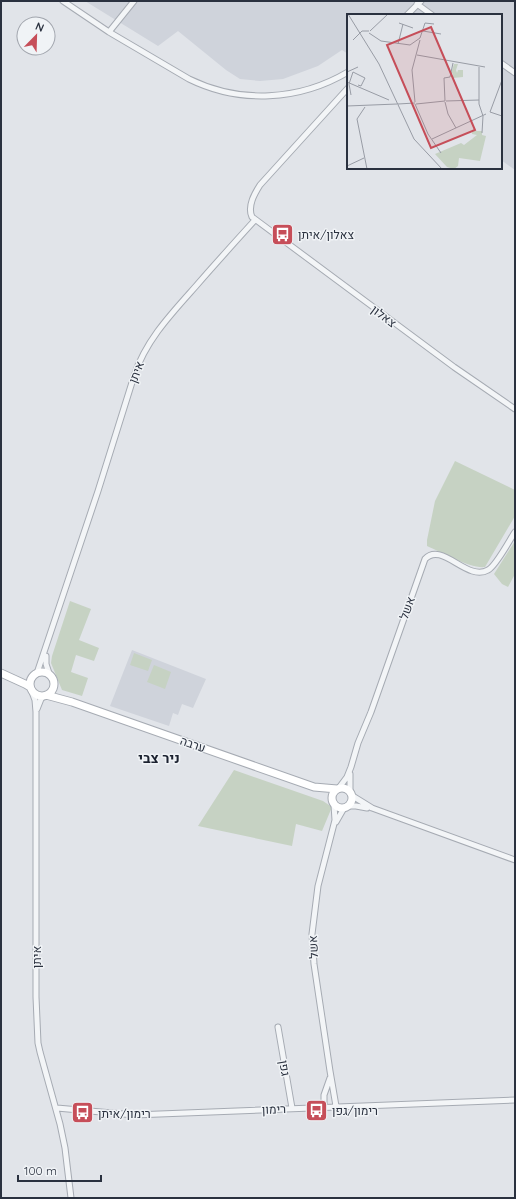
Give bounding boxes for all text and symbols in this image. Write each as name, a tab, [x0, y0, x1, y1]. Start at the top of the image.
inset map	[347, 14, 502, 169]
north arrow	[16, 16, 56, 56]
text: N	[33, 19, 46, 35]
bus stop icon: צאלון/איתן	[269, 221, 295, 247]
place label: צאלון/איתן	[298, 227, 354, 242]
street label: צאלון	[369, 302, 400, 331]
street label: איתן	[125, 359, 147, 385]
street label: אשל	[396, 594, 418, 622]
street label: ערבה	[178, 733, 208, 755]
district label: ניר צבי	[138, 749, 180, 767]
street label: אשל	[305, 935, 321, 959]
street label: איתן	[29, 946, 44, 968]
street label: גפן	[276, 1059, 294, 1077]
bus stop icon: רימון/גפן	[303, 1097, 329, 1123]
bus stop icon: רימון/איתן	[70, 1100, 96, 1126]
street label: רימון	[262, 1101, 286, 1117]
place label: רימון/גפן	[332, 1103, 378, 1118]
place label: רימון/איתן	[98, 1106, 151, 1121]
scale bar	[18, 1157, 101, 1183]
text: 100 m	[24, 1163, 57, 1178]

